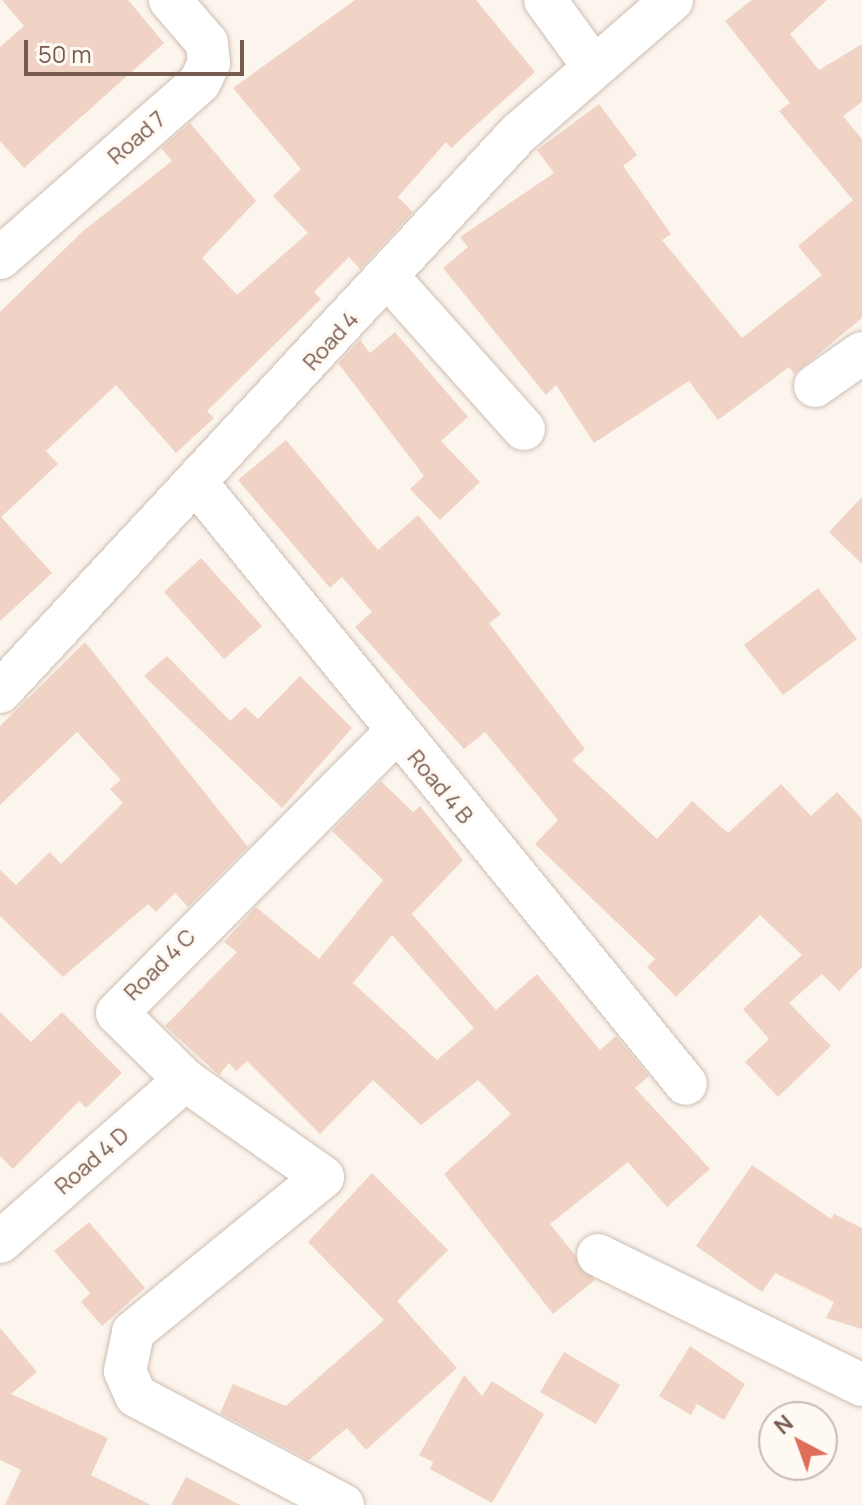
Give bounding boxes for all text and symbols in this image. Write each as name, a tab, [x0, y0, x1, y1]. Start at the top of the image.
scale bar	[28, 24, 248, 74]
text: 50 m	[38, 37, 92, 70]
street label: Road 7	[103, 106, 171, 170]
street label: Road 4	[298, 306, 364, 376]
street label: Road 4 B	[402, 745, 478, 829]
street label: Road 4 C	[119, 924, 201, 1006]
street label: Road 4 D	[50, 1122, 134, 1200]
north arrow	[758, 1401, 838, 1481]
text: N	[768, 1408, 799, 1441]

